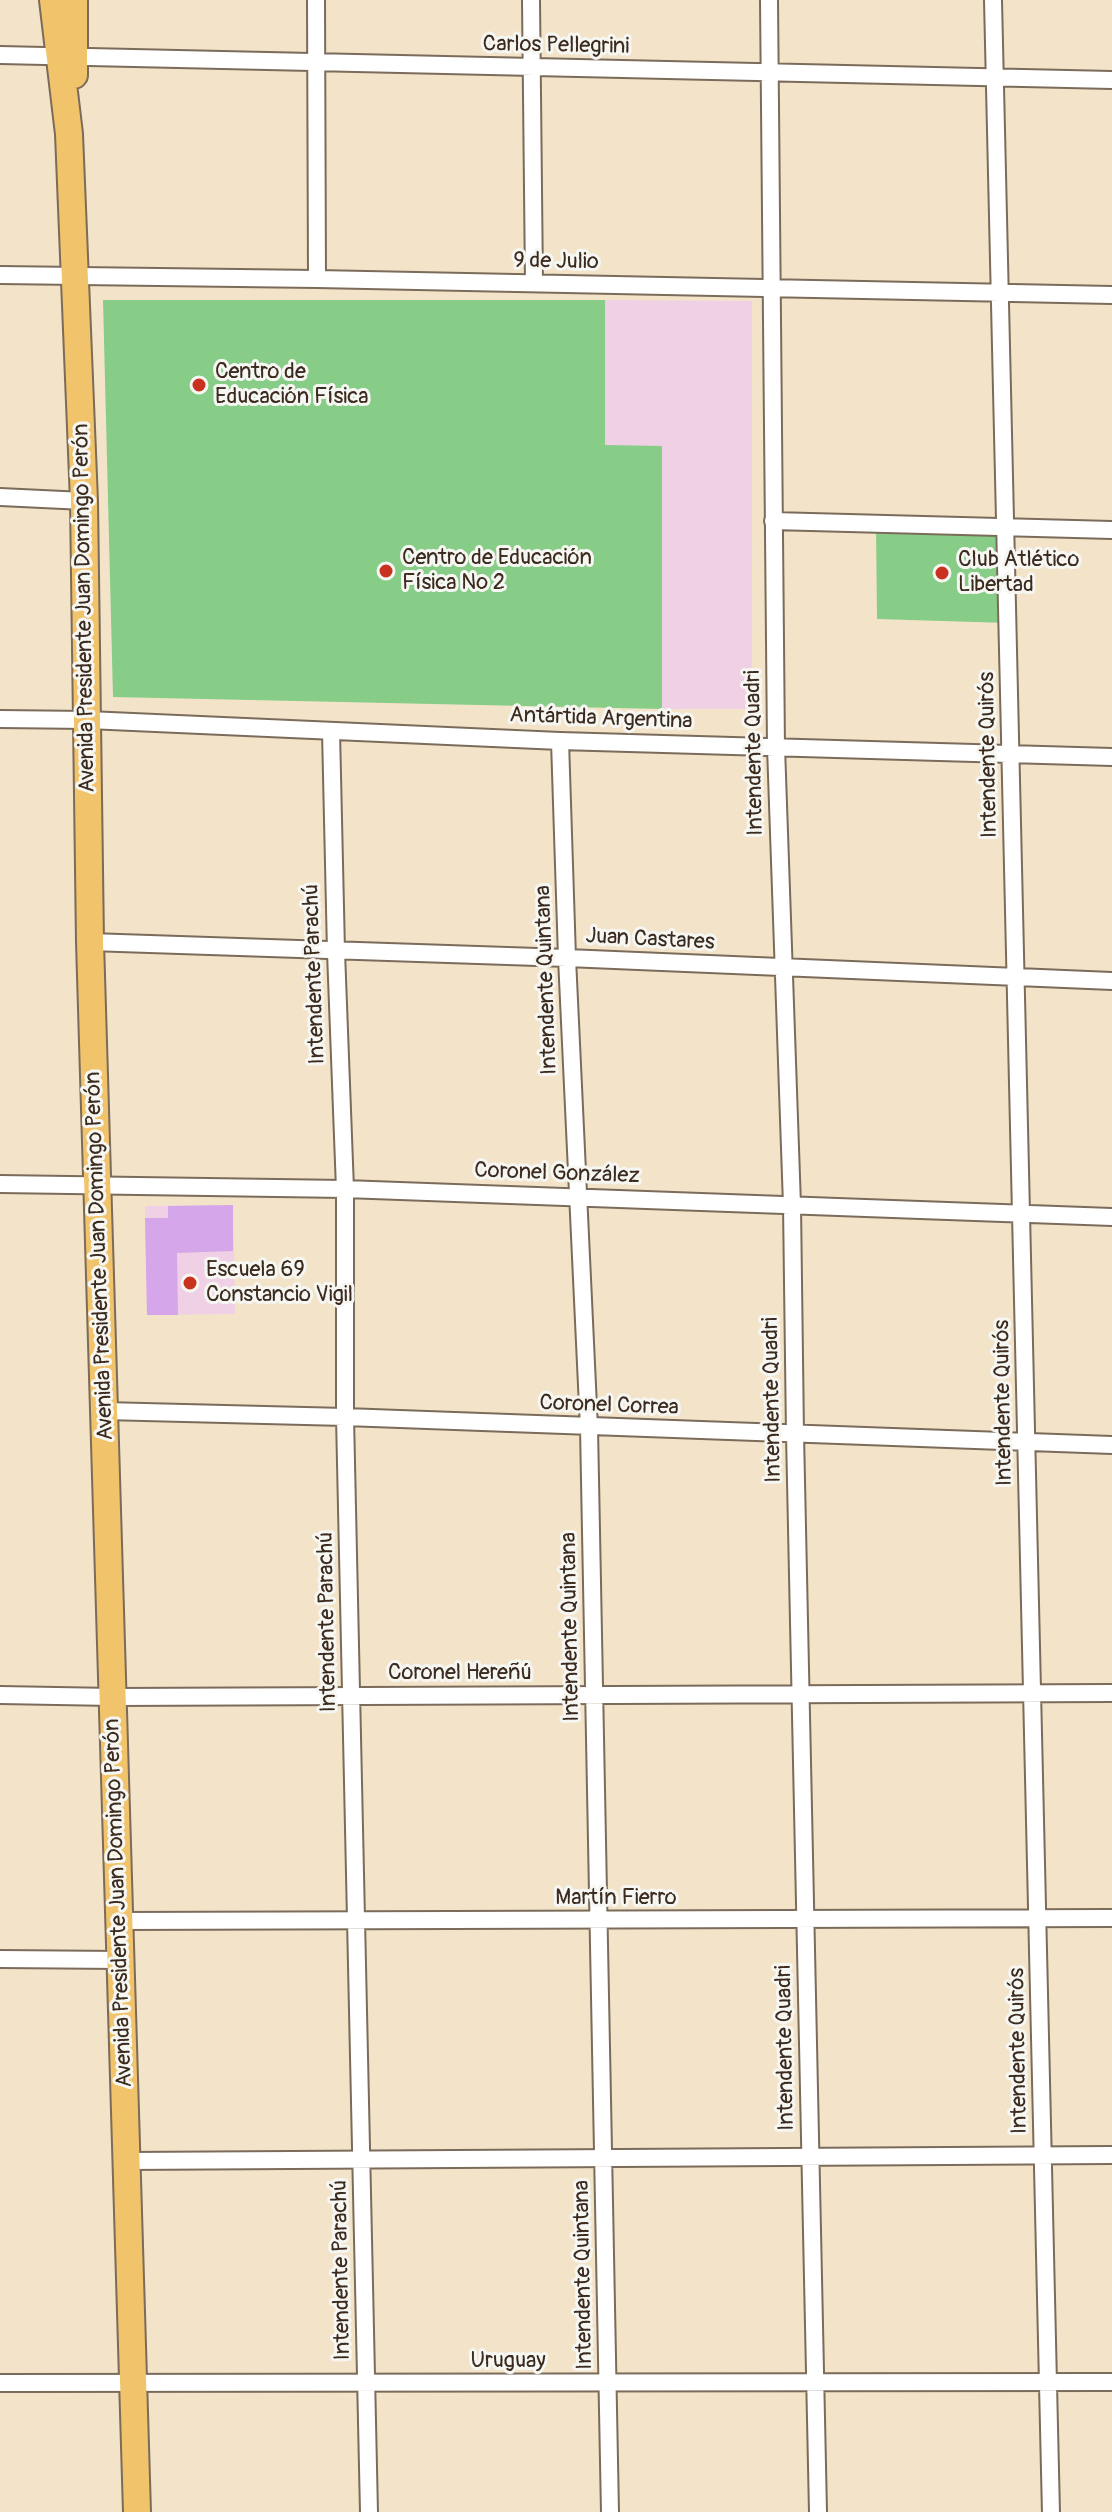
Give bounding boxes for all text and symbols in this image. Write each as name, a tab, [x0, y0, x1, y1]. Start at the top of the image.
street label: Carlos Pellegrini	[482, 32, 630, 60]
street label: 9 de Julio	[513, 248, 599, 276]
place label: Centro de Educación Física	[215, 359, 369, 410]
marker: Centro de Educación Física	[190, 376, 208, 394]
street label: Avenida Presidente Juan Domingo Perón	[69, 423, 101, 793]
place label: Centro de Educación Física Nº 2	[402, 545, 592, 596]
place label: Club Atlético Libertad	[958, 547, 1079, 598]
marker: Centro de Educación Física Nº 2	[377, 562, 395, 580]
marker: Club Atlético Libertad	[933, 564, 951, 582]
street label: Intendente Quadri	[740, 670, 770, 836]
street label: Intendente Quirós	[974, 672, 1004, 838]
street label: Antártida Argentina	[509, 703, 693, 735]
street label: Intendente Parachú	[299, 883, 331, 1065]
street label: Intendente Quintana	[530, 885, 564, 1075]
street label: Juan Castares	[585, 923, 715, 957]
street label: Avenida Presidente Juan Domingo Perón	[80, 1071, 120, 1441]
street label: Coronel González	[474, 1158, 640, 1190]
place label: Escuela 69 Constancio Vigil	[206, 1257, 353, 1308]
marker: Escuela 69 Constancio Vigil	[181, 1274, 199, 1292]
street label: Intendente Quadri	[758, 1317, 788, 1483]
street label: Intendente Quirós	[989, 1320, 1019, 1486]
street label: Coronel Correa	[539, 1390, 679, 1422]
street label: Intendente Parachú	[313, 1531, 343, 1713]
street label: Intendente Quintana	[556, 1532, 586, 1722]
street label: Coronel Hereñú	[388, 1660, 532, 1686]
street label: Avenida Presidente Juan Domingo Perón	[99, 1718, 139, 2088]
street label: Martín Fierro	[555, 1885, 677, 1911]
street label: Intendente Quadri	[771, 1965, 801, 2131]
street label: Intendente Quirós	[1004, 1968, 1034, 2134]
street label: Intendente Parachú	[327, 2179, 357, 2361]
street label: Intendente Quintana	[569, 2180, 599, 2370]
street label: Uruguay	[470, 2348, 546, 2374]

